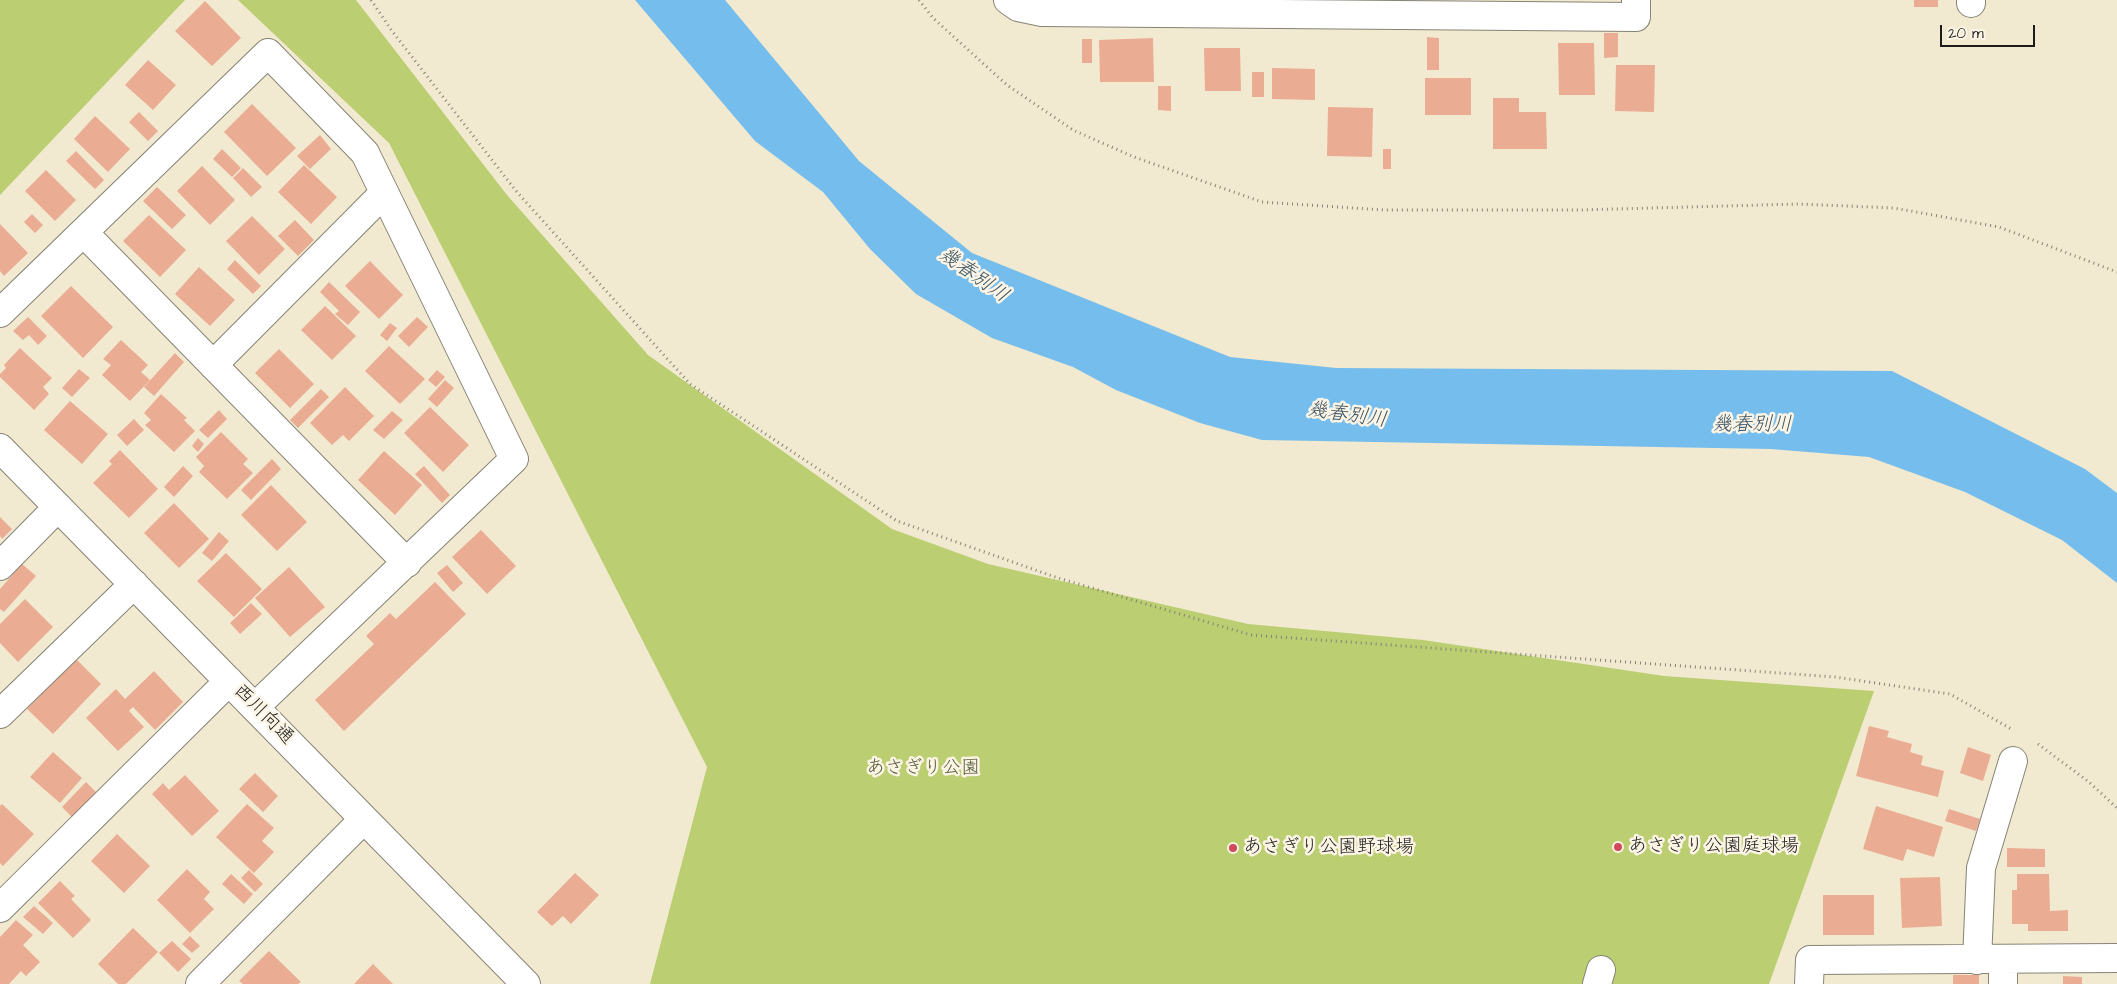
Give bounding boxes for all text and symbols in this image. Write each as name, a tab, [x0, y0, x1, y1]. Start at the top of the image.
scale bar	[1942, 15, 2037, 47]
text: 20 m	[1948, 23, 1984, 44]
water label: 幾春別川	[933, 243, 1013, 309]
water label: 幾春別川	[1306, 399, 1388, 433]
water label: 幾春別川	[1712, 414, 1792, 438]
street label: 西川向通	[228, 680, 298, 750]
park label: あさぎり公園	[866, 758, 980, 780]
place label: あさぎり公園庭球場	[1628, 836, 1799, 858]
place label: あさぎり公園野球場	[1243, 837, 1414, 859]
marker: あさぎり公園庭球場	[1612, 841, 1624, 853]
marker: あさぎり公園野球場	[1227, 842, 1239, 854]

